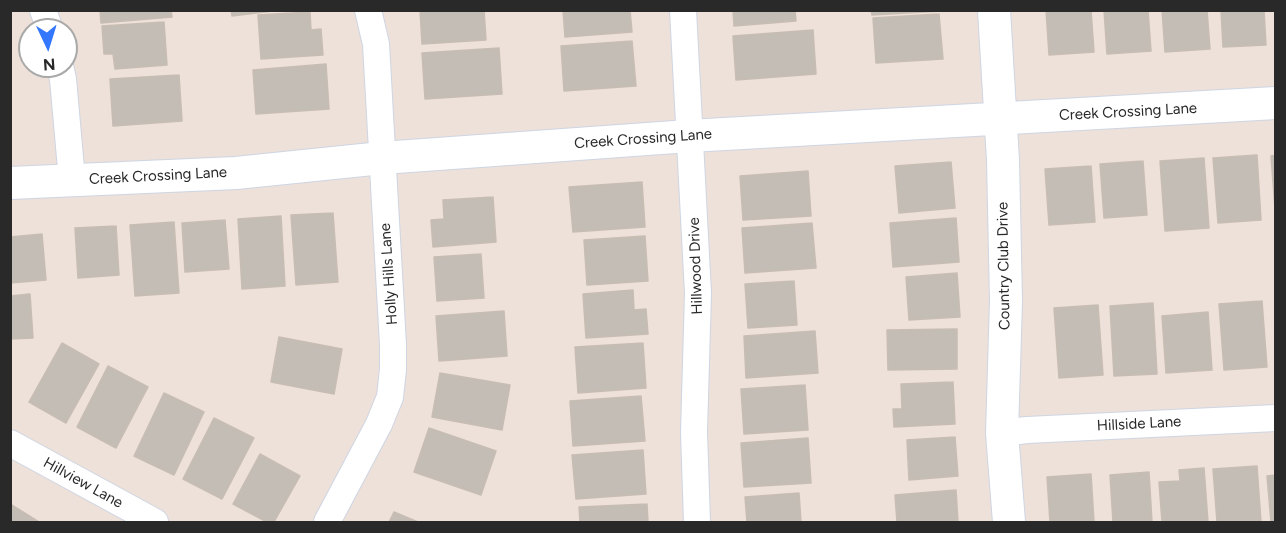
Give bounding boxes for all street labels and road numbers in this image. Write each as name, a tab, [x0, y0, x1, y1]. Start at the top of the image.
street label: Creek Crossing Lane	[1059, 99, 1197, 125]
street label: Creek Crossing Lane	[573, 125, 713, 153]
street label: Creek Crossing Lane	[89, 163, 227, 189]
street label: Country Club Drive	[994, 202, 1014, 330]
street label: Hillwood Drive	[685, 217, 707, 315]
street label: Holly Hills Lane	[376, 222, 402, 326]
street label: Hillside Lane	[1096, 413, 1182, 435]
street label: Hillview Lane	[40, 454, 126, 512]

